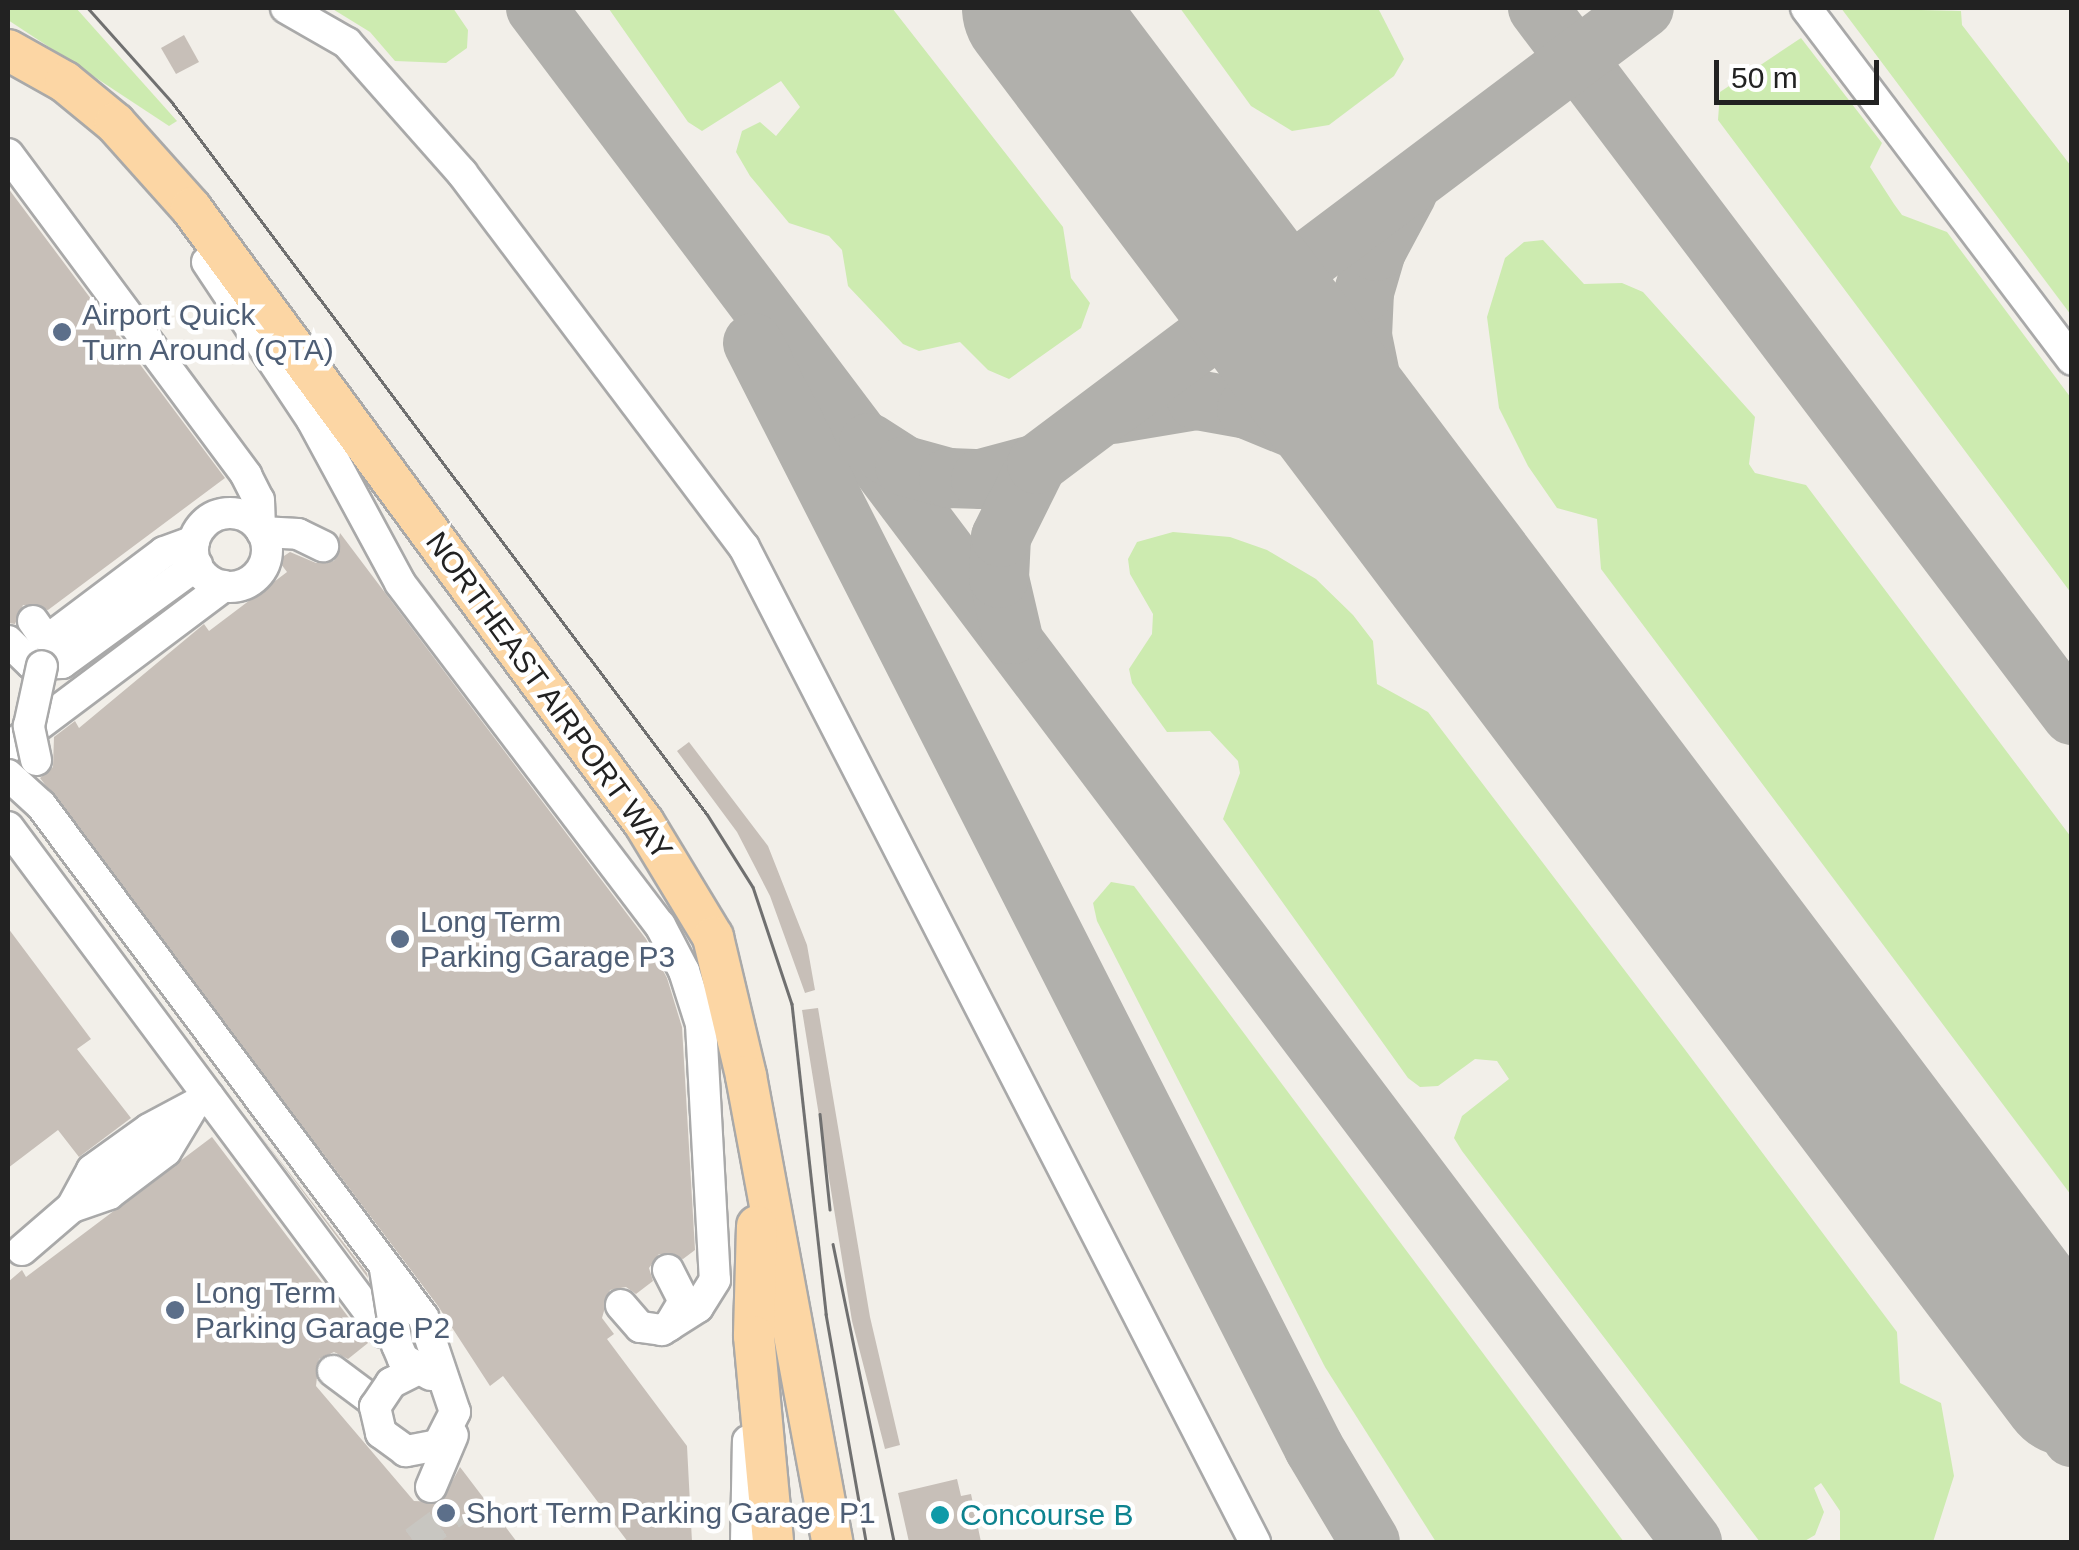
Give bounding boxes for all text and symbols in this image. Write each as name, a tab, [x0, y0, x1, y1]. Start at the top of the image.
scale bar	[1719, 40, 1884, 102]
text: 50 m	[1731, 61, 1798, 94]
place label: Airport Quick Turn Around (QTA)	[82, 297, 335, 368]
marker: Airport Quick Turn Around (QTA)	[51, 321, 73, 343]
street label: NORTHEAST AIRPORT WAY	[417, 524, 681, 868]
place label: Long Term Parking Garage P3	[420, 904, 675, 974]
marker: Long Term Parking Garage P3	[389, 928, 411, 950]
place label: Long Term Parking Garage P2	[195, 1275, 450, 1346]
marker: Long Term Parking Garage P2	[164, 1299, 186, 1321]
place label: Short Term Parking Garage P1	[466, 1495, 876, 1531]
place label: Concourse B	[960, 1497, 1133, 1533]
marker: Short Term Parking Garage P1	[435, 1502, 457, 1524]
marker: Concourse B	[929, 1504, 951, 1526]

